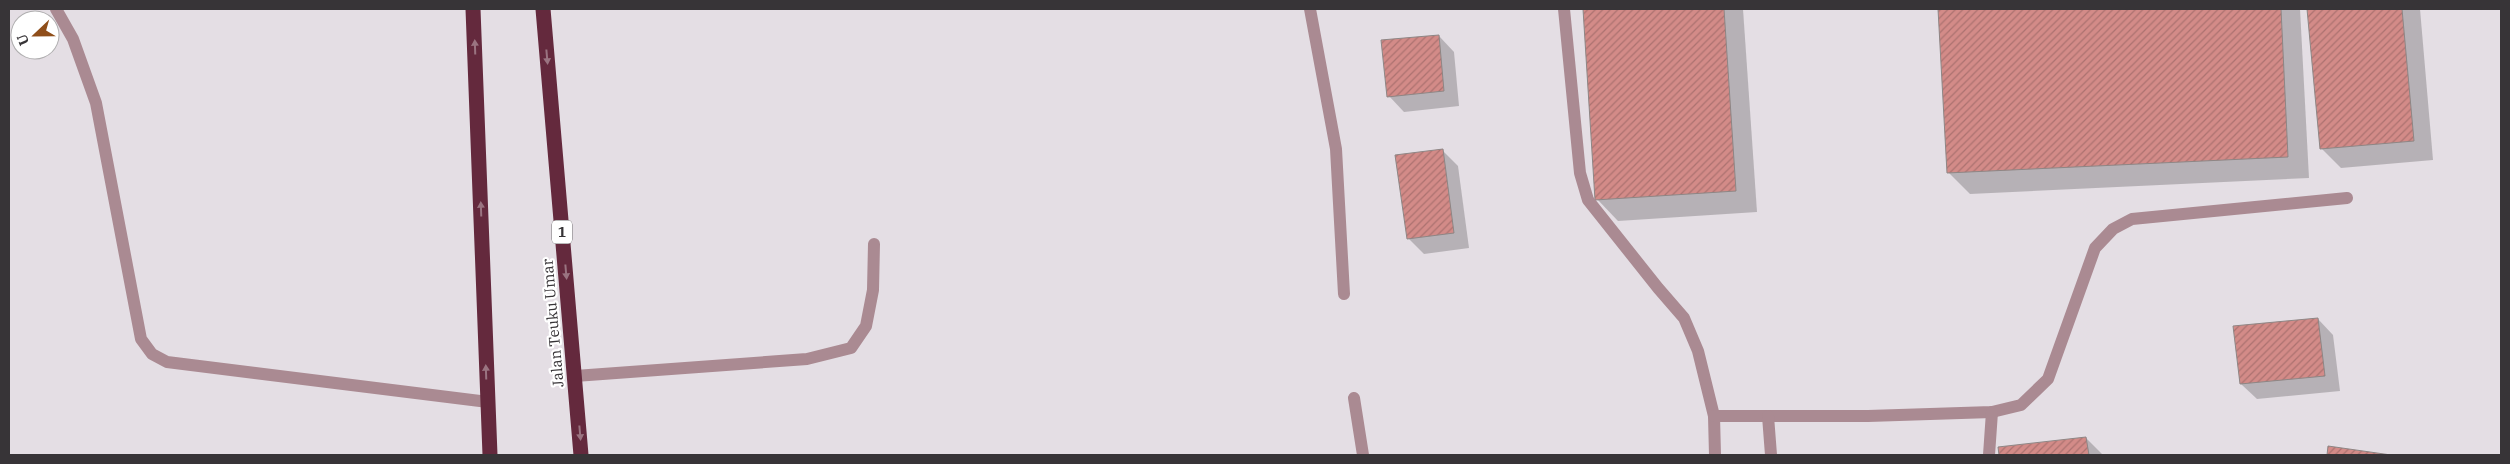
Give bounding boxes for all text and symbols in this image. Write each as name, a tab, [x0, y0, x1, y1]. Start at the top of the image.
north arrow	[10, 10, 60, 60]
text: U	[13, 31, 33, 48]
one-way arrow	[470, 39, 478, 55]
one-way arrow	[544, 50, 552, 66]
one-way arrow	[476, 201, 484, 217]
road number: 1	[552, 220, 572, 243]
street label: Jalan Teuku Umar	[537, 258, 568, 388]
one-way arrow	[562, 264, 570, 280]
one-way arrow	[482, 363, 490, 379]
one-way arrow	[576, 426, 584, 442]

